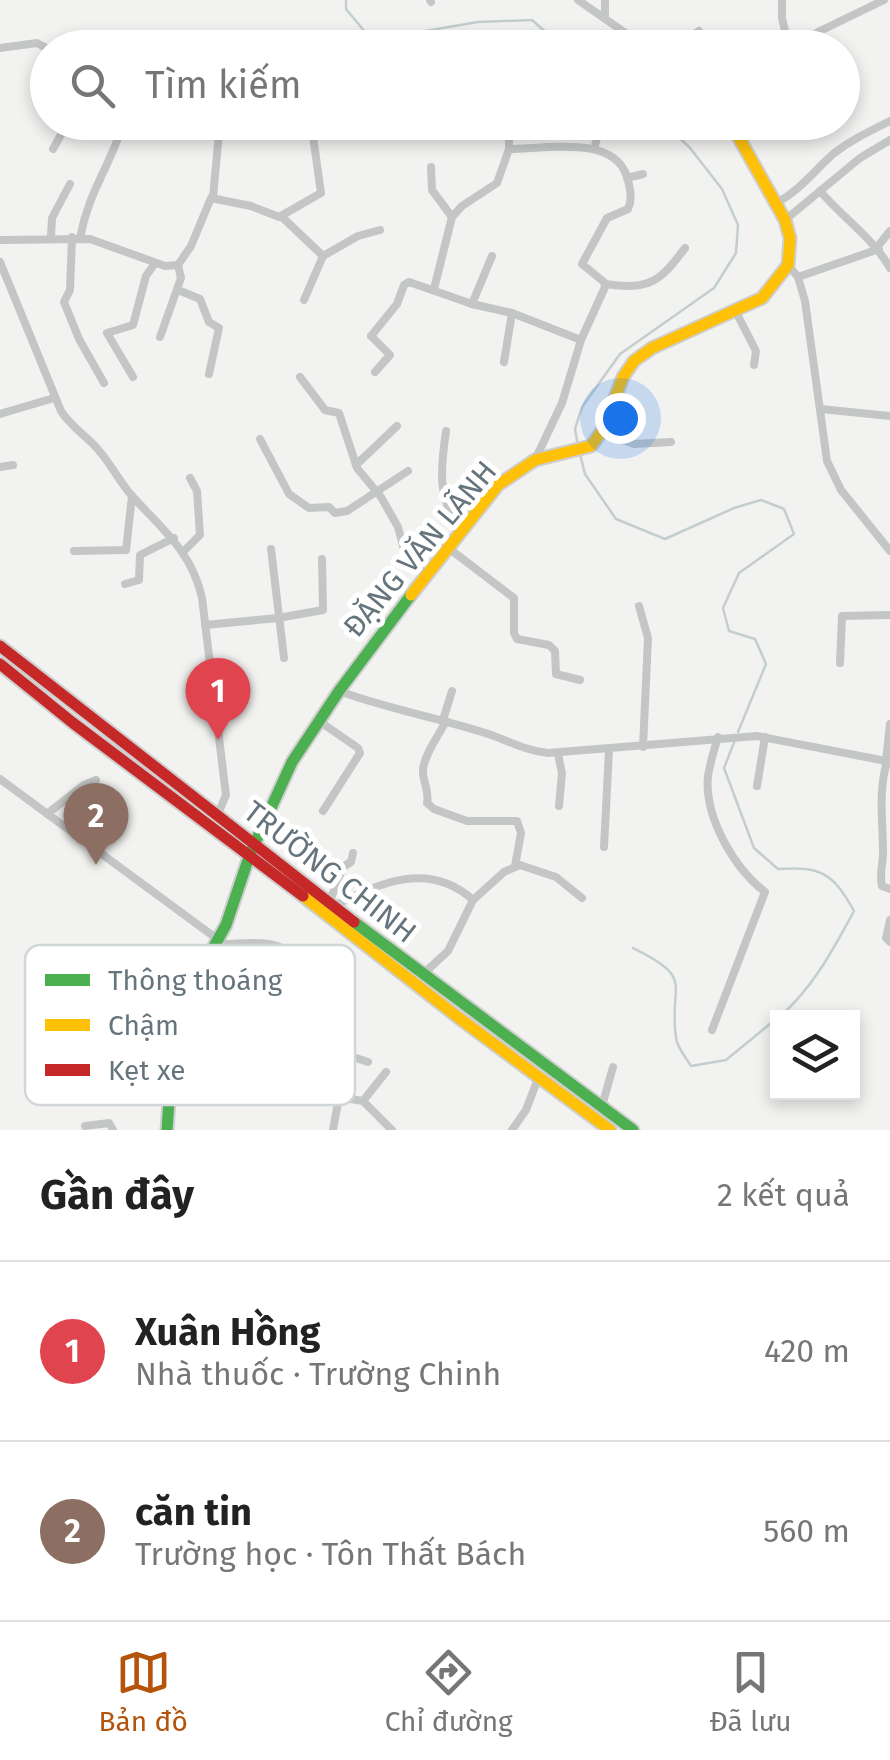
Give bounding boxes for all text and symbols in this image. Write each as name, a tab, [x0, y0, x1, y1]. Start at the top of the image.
search box	[30, 30, 860, 140]
icon: search	[65, 58, 120, 113]
text: Tìm kiếm	[145, 62, 301, 108]
your location	[595, 393, 646, 444]
street label: ĐẶNG VĂN LÃNH	[336, 454, 504, 644]
pin: 1	[186, 658, 250, 740]
pin: 2	[64, 782, 128, 865]
street label: TRƯỜNG CHINH	[237, 793, 423, 951]
legend	[25, 945, 355, 1105]
text: Thông thoáng	[108, 964, 283, 997]
text: Chậm	[108, 1009, 179, 1042]
map controls	[770, 1010, 860, 1100]
button: layers	[770, 1010, 860, 1100]
text: Kẹt xe	[108, 1054, 185, 1087]
text: Gần đây	[40, 1170, 194, 1220]
text: 2 kết quả	[717, 1176, 850, 1214]
text: Xuân Hồng	[135, 1309, 320, 1355]
text: 1	[65, 1332, 80, 1370]
text: 420 m	[764, 1332, 850, 1370]
text: Nhà thuốc · Trường Chinh	[135, 1355, 501, 1393]
text: căn tin	[135, 1489, 252, 1535]
text: 2	[64, 1512, 81, 1550]
text: 560 m	[763, 1512, 850, 1550]
text: Trường học · Tôn Thất Bách	[135, 1535, 526, 1573]
tab: Bản đồ	[98, 1645, 188, 1738]
tab: Chỉ đường	[385, 1645, 513, 1738]
tab: Đã lưu	[709, 1645, 792, 1738]

